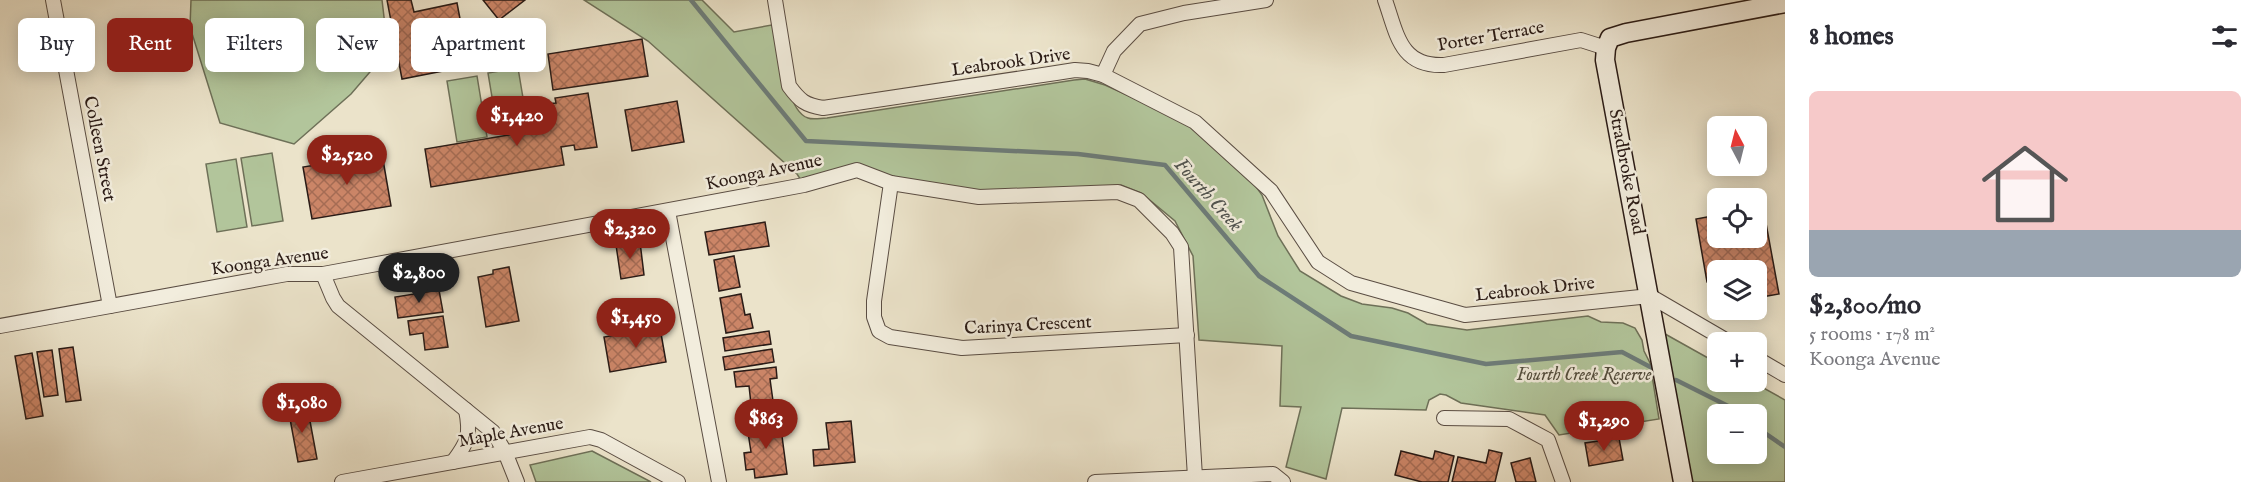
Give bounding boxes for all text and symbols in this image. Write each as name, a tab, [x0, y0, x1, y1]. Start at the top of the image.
street label: Porter Terrace	[1436, 16, 1546, 58]
chip: Buy	[18, 18, 95, 72]
chip: Rent	[107, 18, 193, 72]
chip: Filters	[205, 18, 304, 72]
chip: New	[316, 18, 399, 72]
chip: Apartment	[411, 18, 546, 72]
text: 8 homes	[1809, 20, 1894, 53]
icon: filters	[2208, 20, 2241, 53]
street label: Leabrook Drive	[950, 43, 1072, 83]
street label: Colleen Street	[77, 94, 121, 204]
pin: $1,420	[468, 96, 566, 147]
text: $1,420	[490, 103, 544, 128]
street label: Stradbroke Road	[1603, 107, 1650, 237]
north arrow	[1707, 116, 1767, 176]
map controls	[1707, 116, 1767, 464]
icon: home	[1971, 130, 2079, 238]
pin: $2,520	[298, 135, 396, 186]
text: $2,520	[321, 142, 373, 167]
street label: Koonga Avenue	[704, 149, 824, 197]
water label: Fourth Creek	[1168, 153, 1248, 237]
button: locate	[1707, 188, 1767, 248]
pin: $2,320	[581, 209, 679, 260]
text: $2,320	[604, 216, 656, 241]
street label: Koonga Avenue	[210, 242, 330, 282]
pin: $2,800	[370, 253, 468, 304]
text: $2,800	[392, 260, 446, 285]
button: layers	[1707, 260, 1767, 320]
street label: Leabrook Drive	[1474, 272, 1596, 308]
text: $2,800/mo	[1809, 289, 1921, 322]
pin: $1,450	[587, 298, 685, 349]
text: $1,450	[610, 305, 662, 330]
street label: Carinya Crescent	[964, 311, 1092, 341]
text: 5 rooms · 178 m²	[1809, 322, 1935, 347]
button: +	[1707, 332, 1767, 392]
text: Koonga Avenue	[1809, 347, 1941, 372]
park label: Fourth Creek Reserve	[1517, 364, 1652, 387]
pin: $1,080	[253, 383, 351, 434]
text: $1,080	[276, 390, 328, 415]
pin: $863	[730, 399, 802, 450]
pin: $1,290	[1555, 401, 1653, 452]
button: −	[1707, 404, 1767, 464]
text: $863	[749, 406, 783, 431]
text: $1,290	[1578, 408, 1630, 433]
street label: Maple Avenue	[457, 412, 565, 454]

